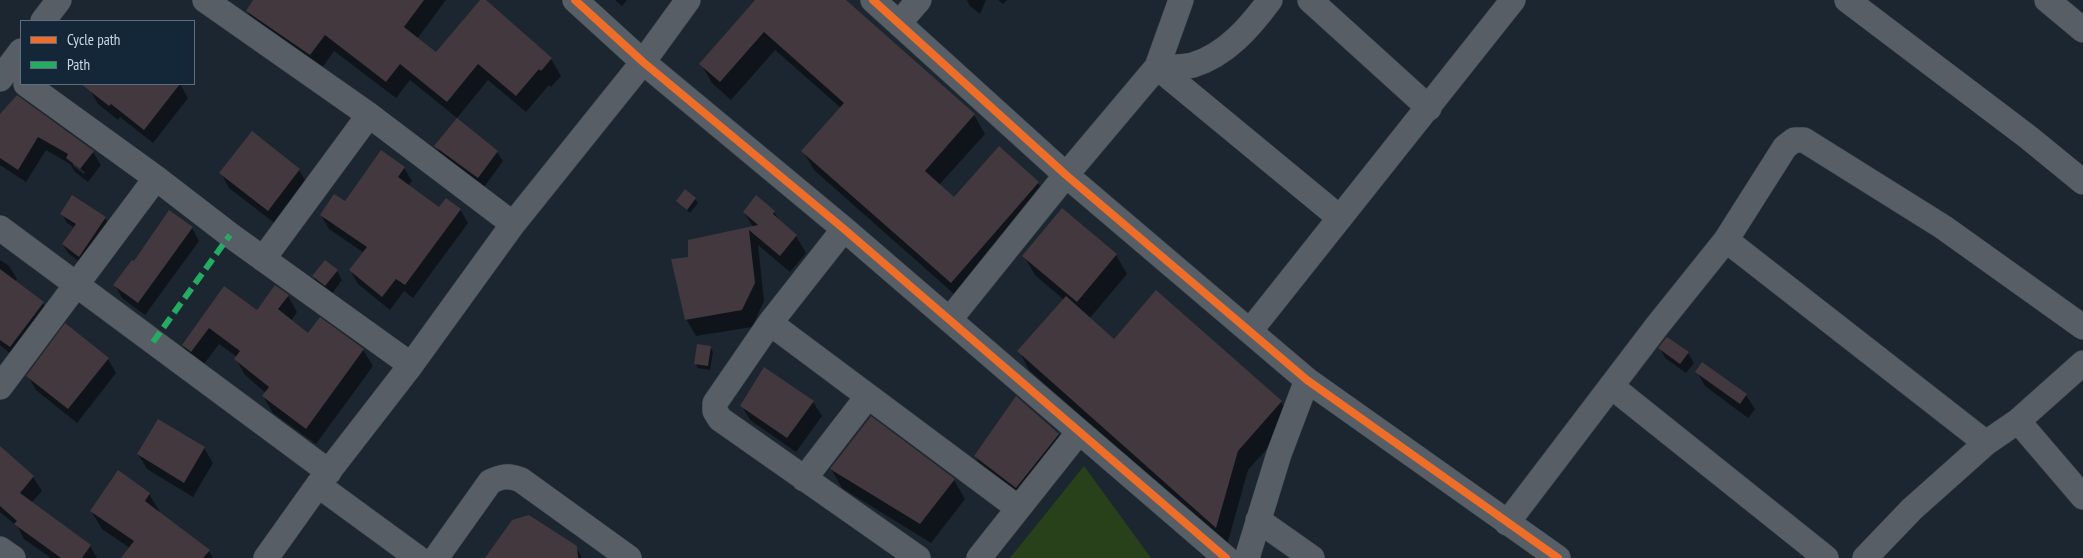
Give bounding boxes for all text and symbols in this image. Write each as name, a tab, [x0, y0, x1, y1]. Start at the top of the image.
legend	[20, 20, 195, 85]
text: Cycle path	[67, 30, 120, 49]
text: Path	[67, 55, 90, 74]

